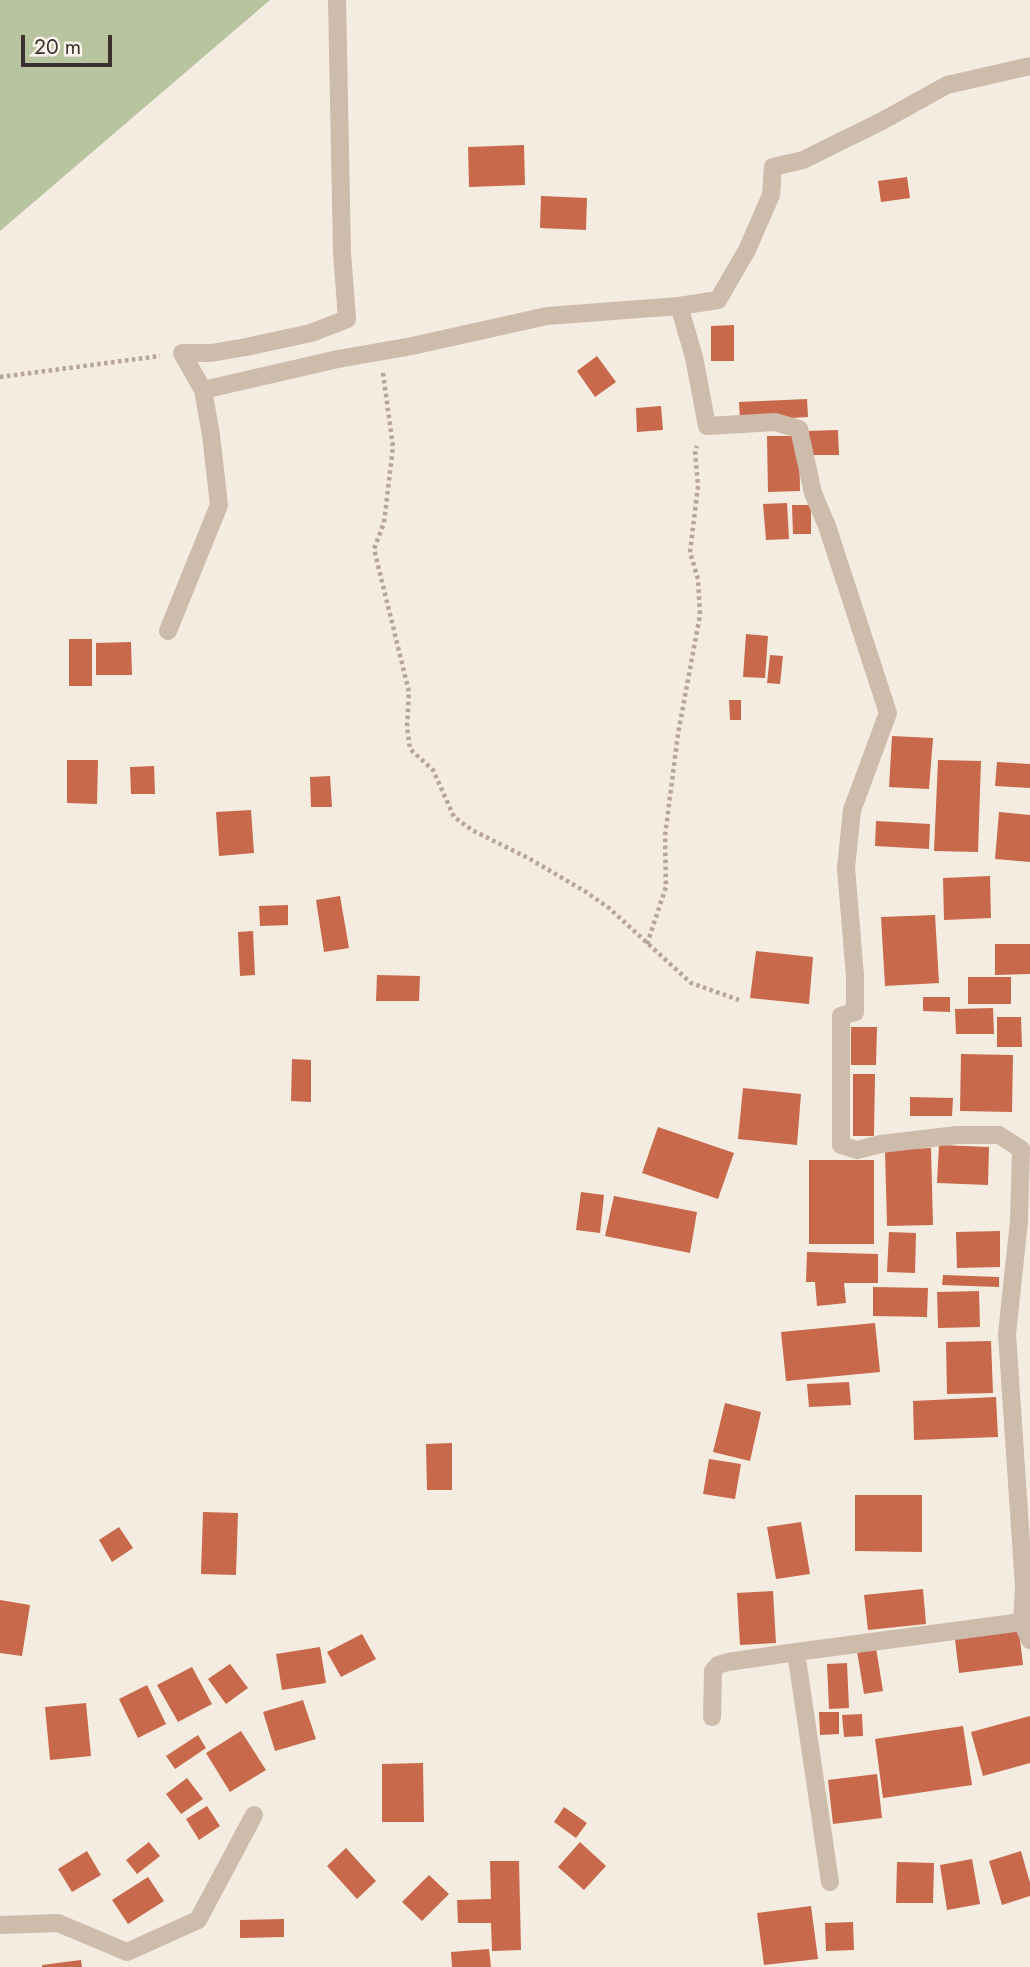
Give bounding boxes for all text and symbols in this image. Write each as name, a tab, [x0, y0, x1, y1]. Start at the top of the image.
scale bar	[24, 21, 116, 65]
text: 20 m	[34, 32, 81, 62]

